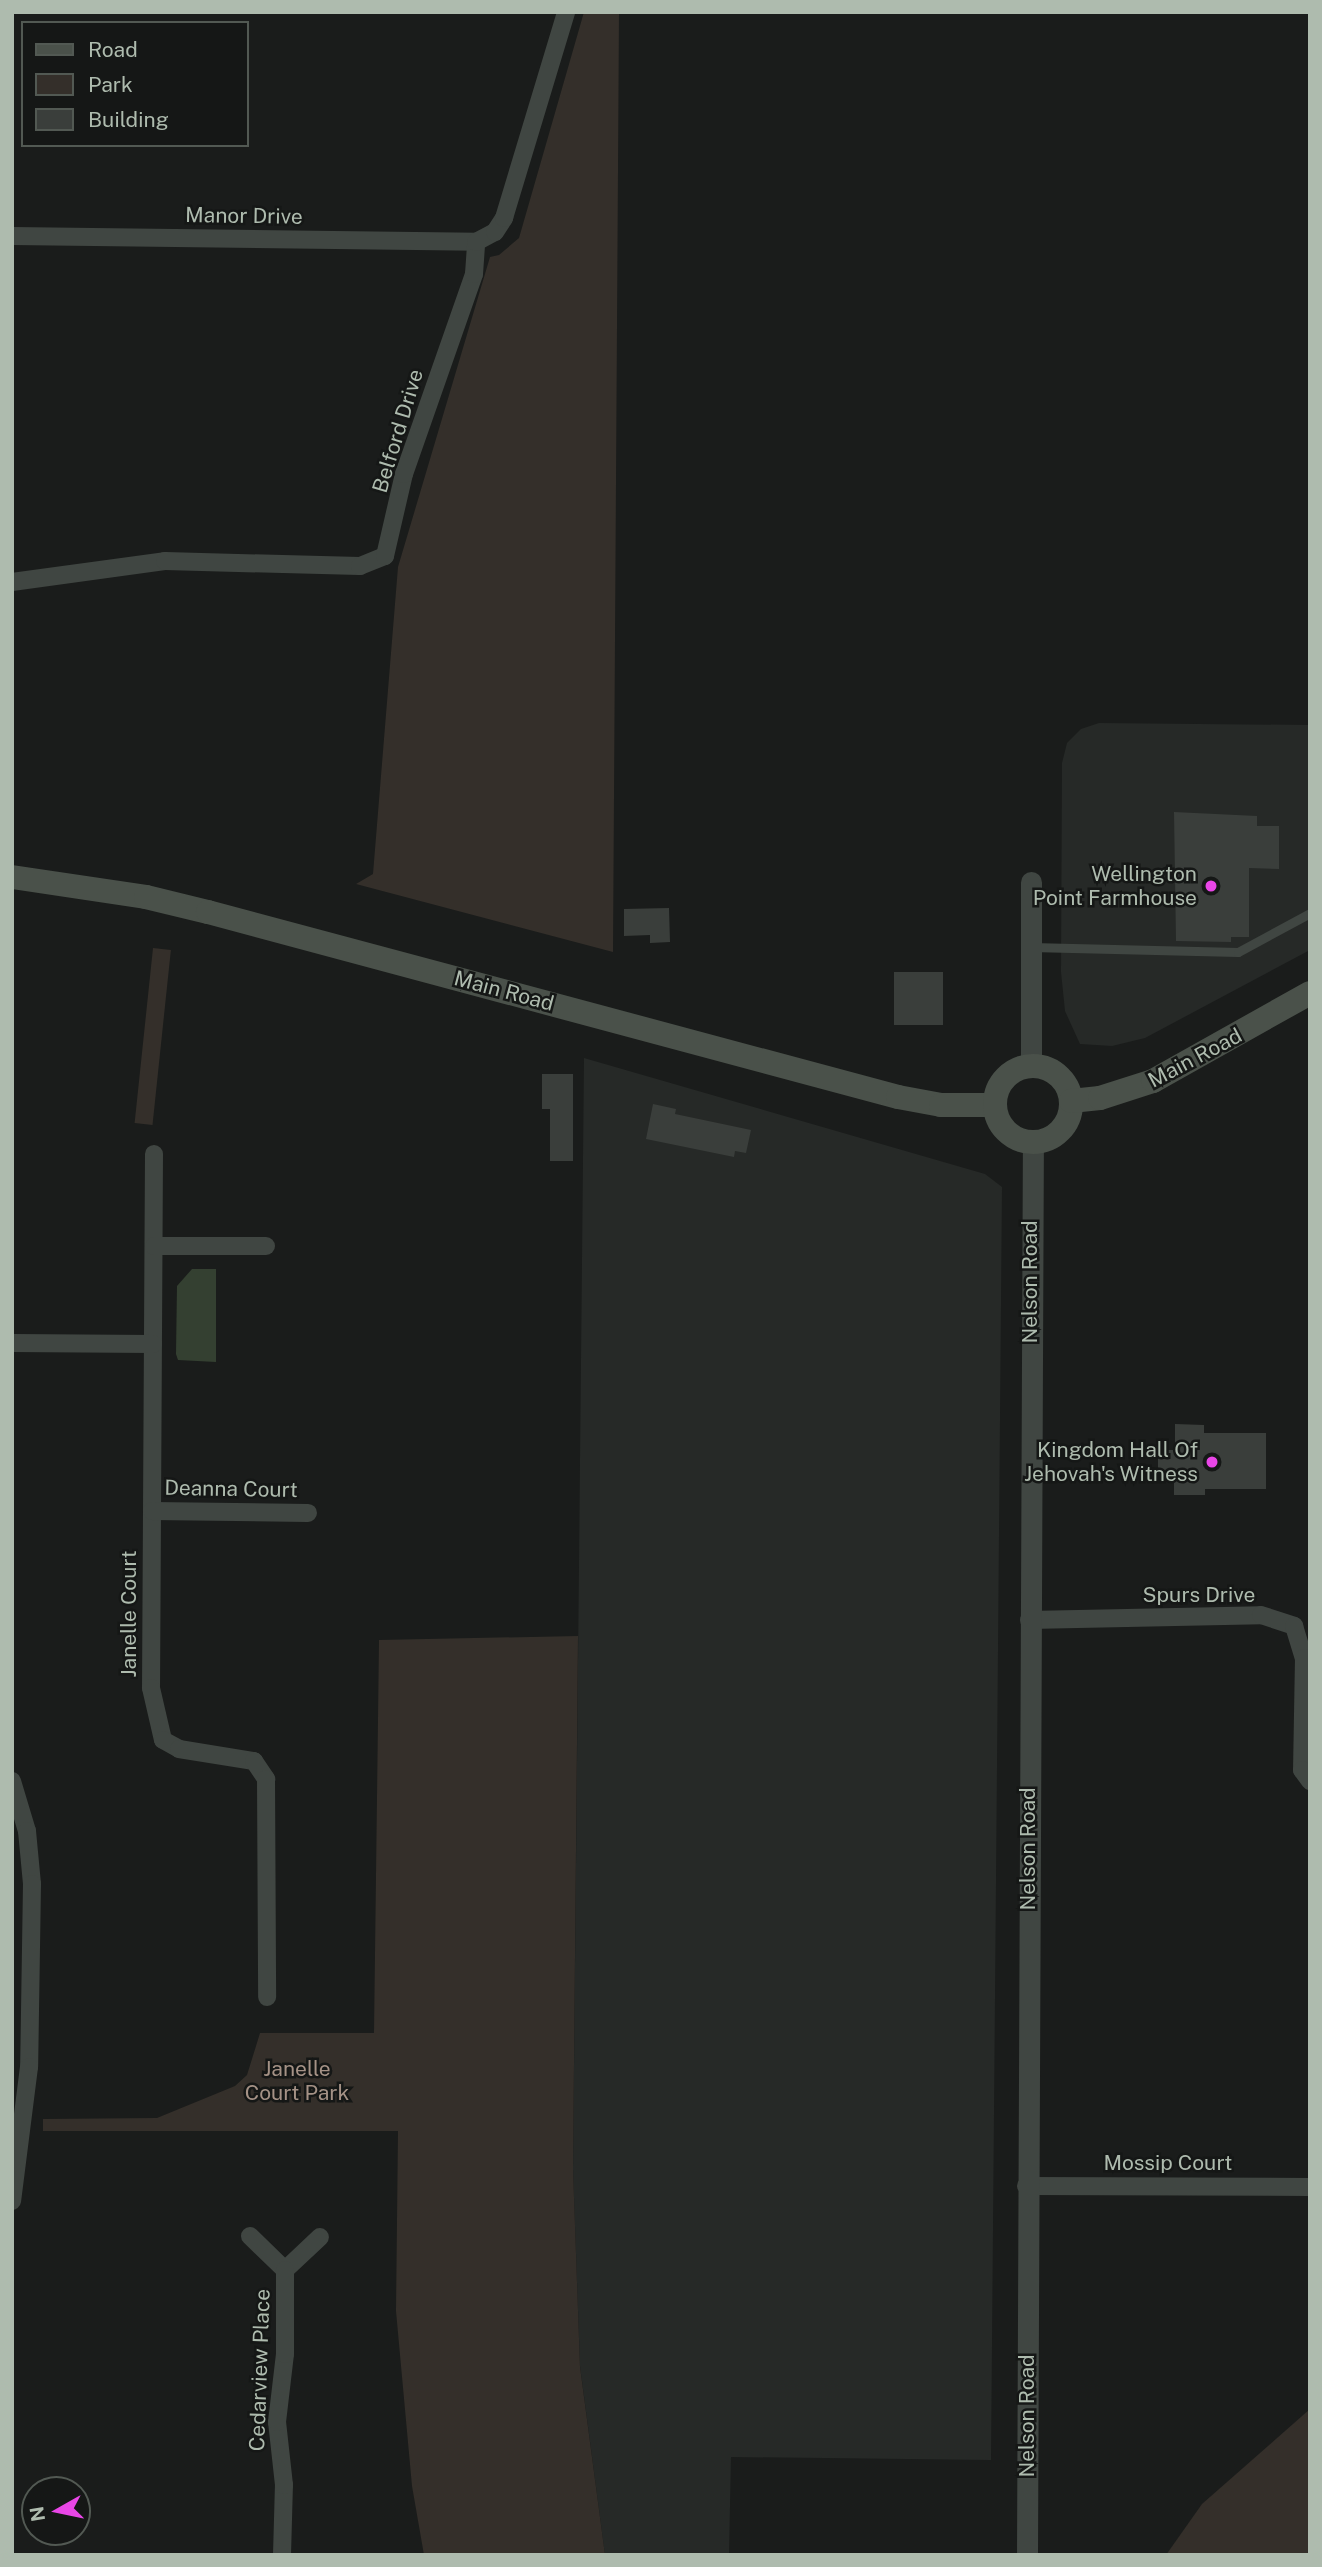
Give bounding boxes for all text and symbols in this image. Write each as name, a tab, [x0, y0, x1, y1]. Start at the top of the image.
legend	[21, 21, 248, 147]
text: Road	[88, 37, 138, 62]
text: Park	[88, 72, 133, 97]
text: Building	[88, 107, 169, 132]
street label: Manor Drive	[185, 202, 303, 230]
street label: Belford Drive	[367, 366, 429, 496]
place label: Wellington Point Farmhouse	[1033, 861, 1197, 911]
marker: Wellington Point Farmhouse	[1203, 878, 1219, 894]
street label: Main Road	[451, 966, 557, 1016]
street label: Main Road	[1144, 1023, 1246, 1093]
street label: Nelson Road	[1017, 1220, 1043, 1344]
place label: Kingdom Hall Of Jehovah's Witness	[1023, 1437, 1198, 1487]
marker: Kingdom Hall Of Jehovah's Witness	[1204, 1454, 1220, 1470]
street label: Deanna Court	[164, 1475, 298, 1503]
street label: Janelle Court	[116, 1550, 142, 1678]
street label: Spurs Drive	[1143, 1582, 1255, 1608]
street label: Nelson Road	[1015, 1787, 1041, 1911]
park label: Janelle Court Park	[245, 2056, 349, 2106]
street label: Mossip Court	[1103, 2150, 1233, 2176]
street label: Cedarview Place	[245, 2288, 275, 2452]
street label: Nelson Road	[1014, 2354, 1040, 2478]
north arrow	[21, 2476, 91, 2546]
text: N	[25, 2505, 49, 2523]

